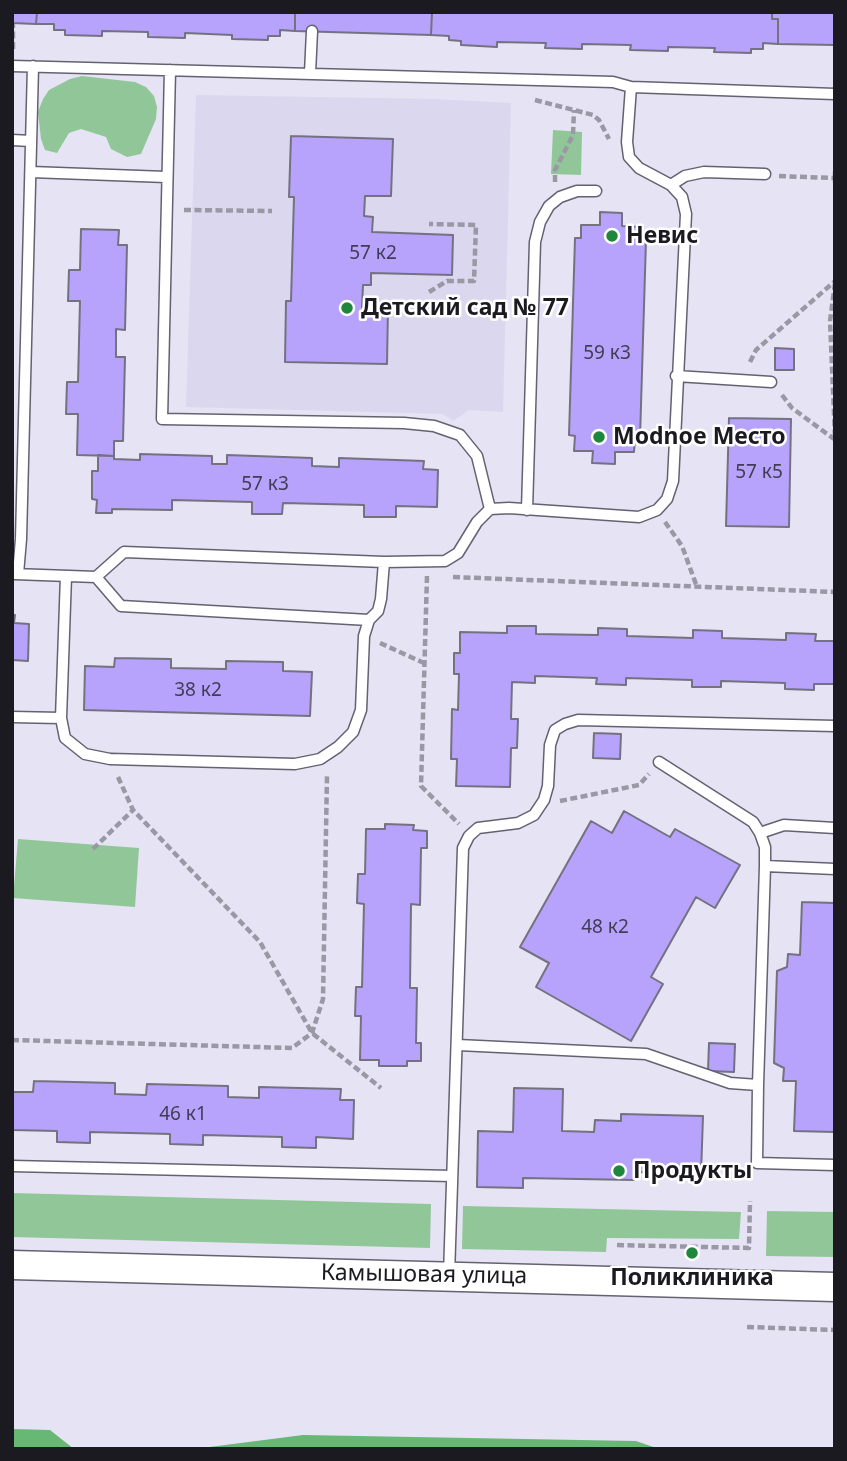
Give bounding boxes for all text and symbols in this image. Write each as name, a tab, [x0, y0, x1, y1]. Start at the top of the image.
place label: Невис	[626, 222, 698, 250]
marker: Невис	[604, 228, 620, 244]
house number: 57 к2	[349, 243, 397, 265]
place label: Детский сад № 77	[361, 294, 569, 322]
marker: Детский сад № 77	[339, 300, 355, 316]
house number: 59 к3	[583, 343, 631, 365]
place label: Modnoe Место	[613, 423, 785, 451]
marker: Modnoe Место	[591, 429, 607, 445]
house number: 57 к5	[735, 462, 783, 484]
house number: 57 к3	[241, 474, 289, 496]
house number: 38 к2	[174, 680, 222, 702]
house number: 48 к2	[581, 917, 629, 939]
house number: 46 к1	[159, 1104, 207, 1126]
place label: Продукты	[633, 1157, 752, 1185]
marker: Продукты	[611, 1163, 627, 1179]
marker: Поликлиника	[684, 1245, 700, 1261]
street label: Камышовая улица	[321, 1259, 527, 1291]
place label: Поликлиника	[610, 1264, 774, 1292]

